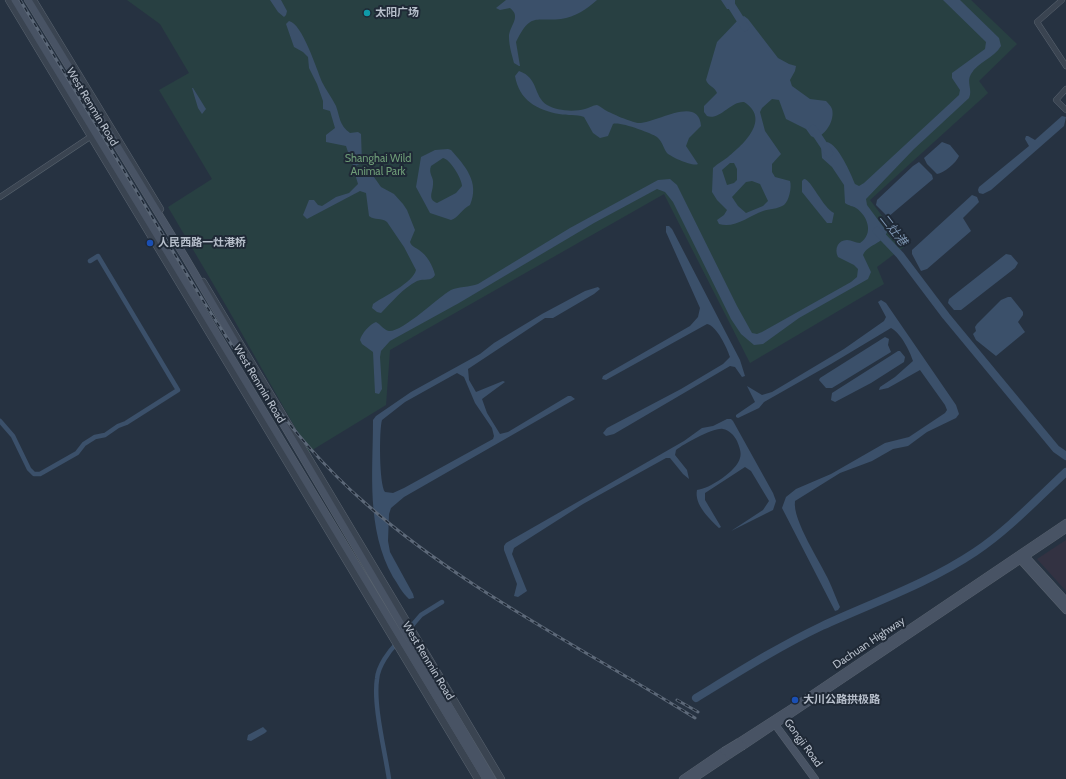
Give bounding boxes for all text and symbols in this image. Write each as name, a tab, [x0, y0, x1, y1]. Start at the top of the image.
place label: 太阳广场	[375, 6, 419, 20]
marker: 太阳广场	[362, 8, 372, 18]
street label: West Renmin Road	[63, 65, 121, 149]
park label: Shanghai Wild Animal Park	[345, 152, 411, 178]
water label: 二灶港	[876, 211, 910, 249]
place label: 人民西路一灶港桥	[158, 236, 246, 250]
marker: 人民西路一灶港桥	[145, 238, 155, 248]
street label: West Renmin Road	[230, 342, 288, 426]
street label: Dachuan Highway	[831, 614, 907, 672]
street label: West Renmin Road	[399, 619, 457, 703]
place label: 大川公路拱极路	[803, 693, 880, 707]
marker: 大川公路拱极路	[790, 695, 800, 705]
street label: Gongji Road	[781, 716, 825, 770]

